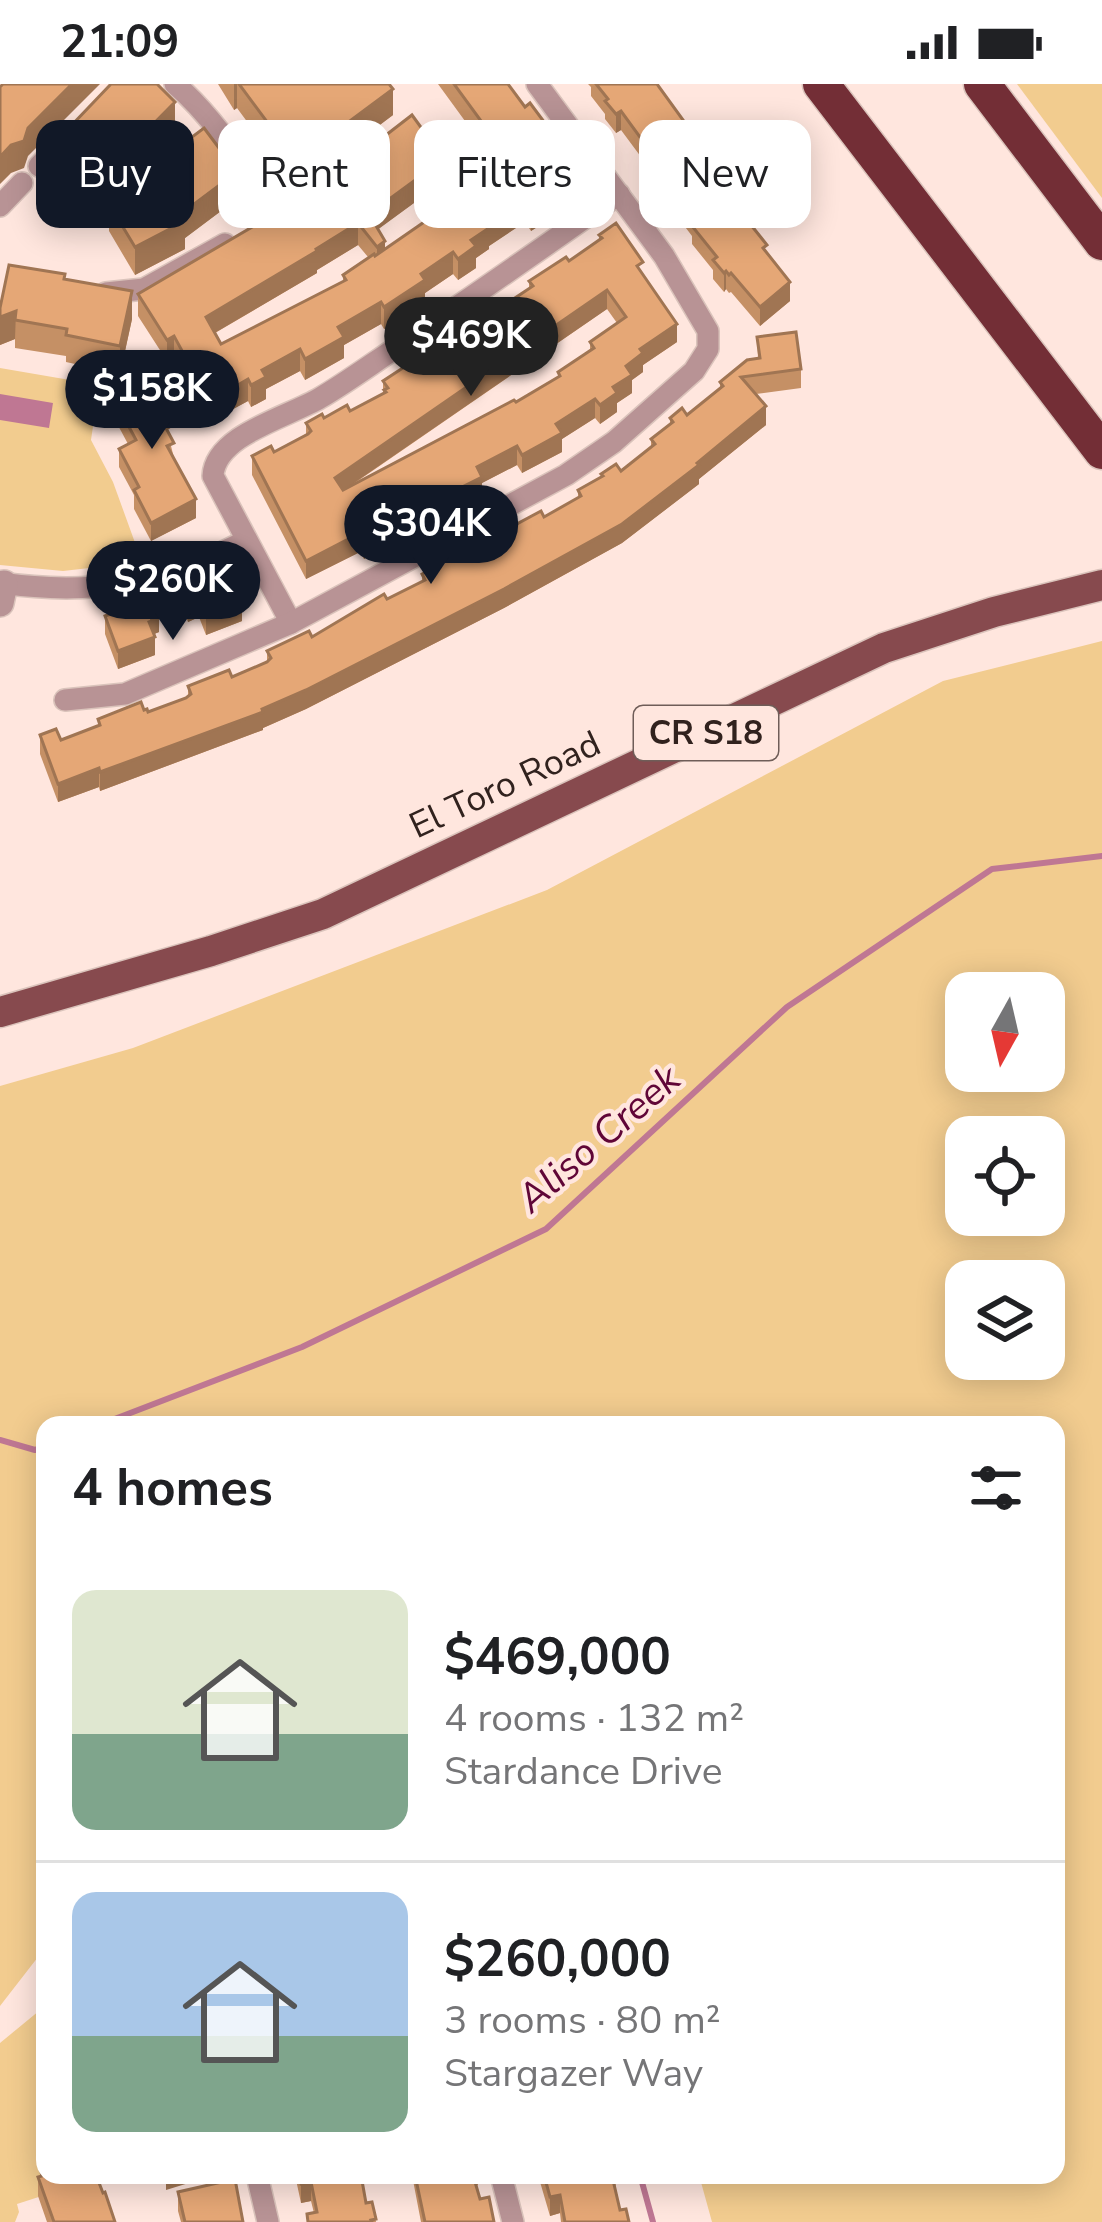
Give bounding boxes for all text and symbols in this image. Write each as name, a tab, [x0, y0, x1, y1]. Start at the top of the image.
text: 21:09	[60, 12, 179, 73]
chip: Buy	[36, 120, 194, 228]
chip: Rent	[218, 120, 390, 228]
chip: Filters	[414, 120, 615, 228]
chip: New	[639, 120, 811, 228]
pin: $469K	[387, 297, 555, 399]
text: $469K	[411, 309, 531, 362]
pin: $158K	[68, 350, 236, 452]
text: $158K	[92, 362, 212, 415]
pin: $304K	[347, 485, 515, 587]
text: $304K	[371, 497, 491, 550]
pin: $260K	[89, 541, 257, 643]
text: $260K	[113, 553, 233, 606]
road number: CR S18	[634, 706, 778, 760]
street label: El Toro Road	[402, 719, 608, 851]
north arrow	[945, 972, 1065, 1092]
map controls	[945, 972, 1065, 1380]
water label: Aliso Creek	[505, 1052, 693, 1225]
button: locate	[945, 1116, 1065, 1236]
button: layers	[945, 1260, 1065, 1380]
text: 4 homes	[72, 1453, 273, 1523]
icon: filters	[963, 1455, 1029, 1521]
text: $469,000	[444, 1622, 671, 1692]
icon: home	[168, 1638, 312, 1782]
text: 4 rooms · 132 m²	[444, 1692, 744, 1745]
text: Stardance Drive	[444, 1745, 722, 1798]
text: $260,000	[444, 1924, 671, 1994]
icon: home	[168, 1940, 312, 2084]
text: 3 rooms · 80 m²	[444, 1994, 721, 2047]
text: Stargazer Way	[444, 2047, 703, 2100]

